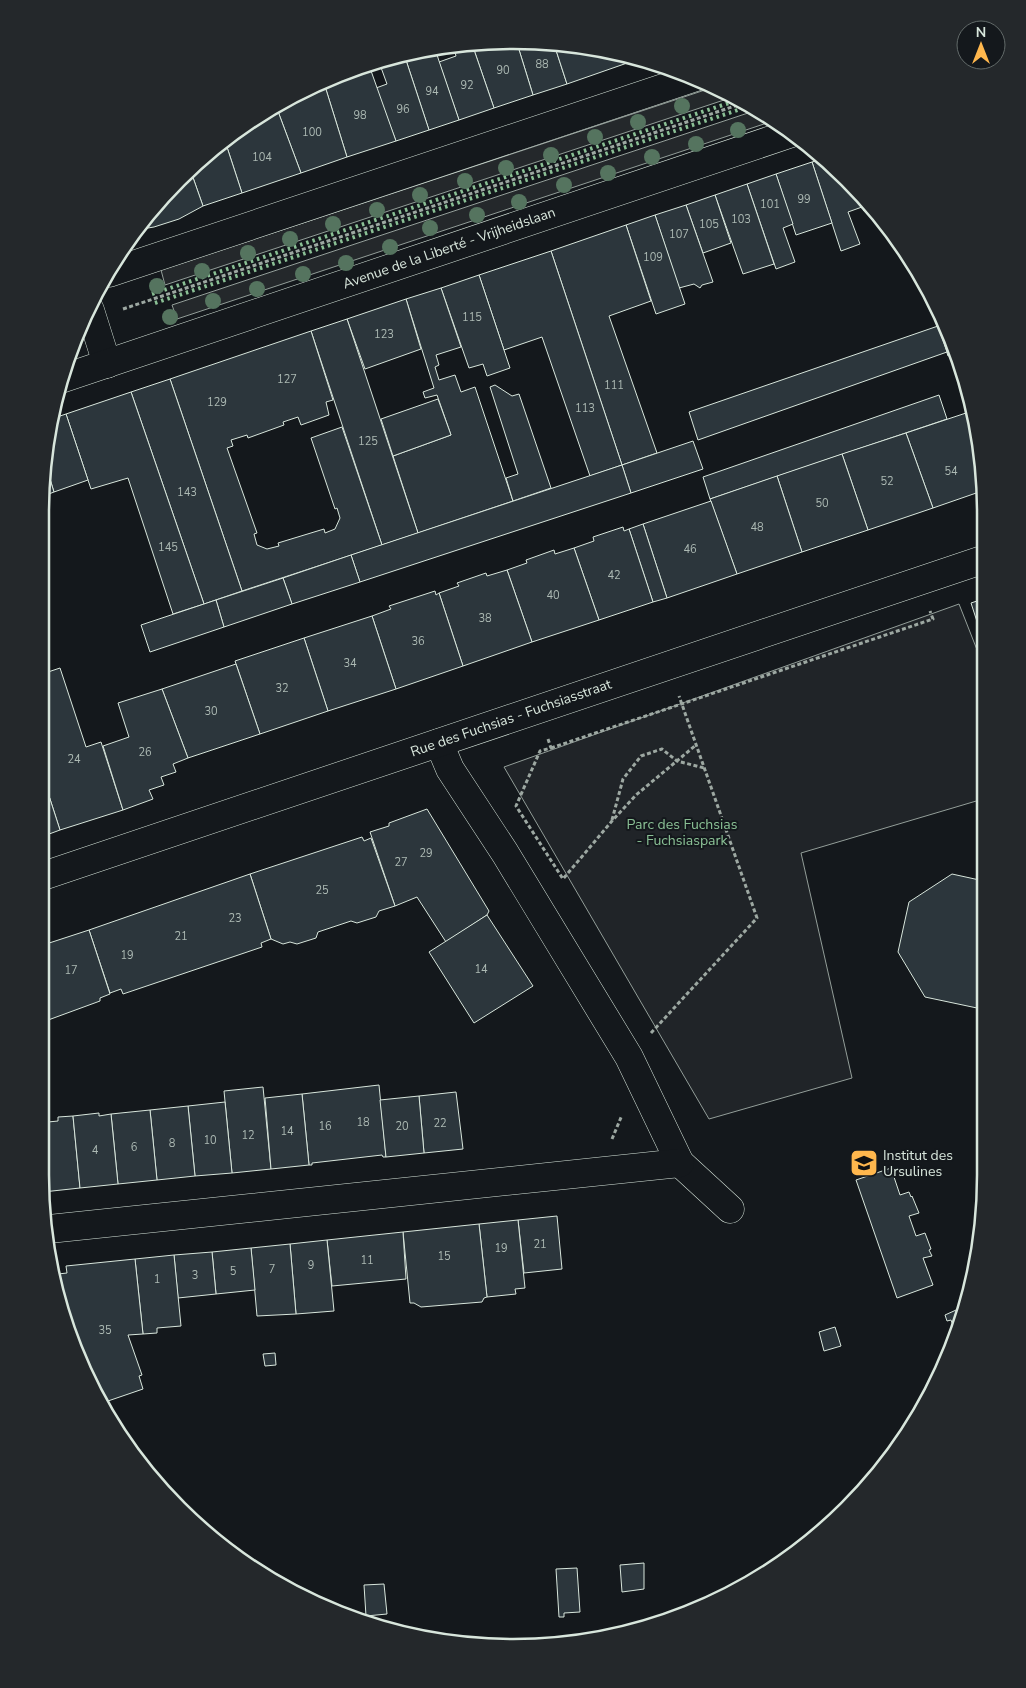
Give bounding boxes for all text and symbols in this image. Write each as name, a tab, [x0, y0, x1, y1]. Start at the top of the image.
north arrow	[956, 20, 1006, 70]
text: N	[976, 23, 986, 42]
house number: 88	[535, 57, 549, 72]
house number: 90	[496, 63, 510, 78]
house number: 92	[460, 78, 474, 93]
house number: 94	[425, 84, 439, 99]
house number: 96	[396, 102, 410, 117]
house number: 98	[353, 108, 367, 123]
house number: 100	[302, 125, 322, 140]
house number: 104	[252, 150, 272, 165]
house number: 99	[797, 192, 811, 207]
house number: 101	[760, 197, 780, 212]
street label: Avenue de la Liberté - Vrijheidslaan	[340, 203, 558, 293]
house number: 103	[731, 212, 751, 227]
house number: 105	[699, 217, 719, 232]
house number: 107	[669, 227, 689, 242]
house number: 109	[643, 250, 663, 265]
house number: 115	[462, 310, 482, 325]
house number: 123	[374, 327, 394, 342]
house number: 127	[277, 372, 297, 387]
house number: 111	[604, 378, 624, 393]
house number: 129	[207, 395, 227, 410]
house number: 113	[575, 401, 595, 416]
house number: 125	[358, 434, 378, 449]
house number: 54	[944, 464, 958, 479]
house number: 52	[880, 474, 894, 489]
house number: 143	[177, 485, 197, 500]
house number: 50	[815, 496, 829, 511]
house number: 48	[750, 520, 764, 535]
house number: 145	[158, 540, 178, 555]
house number: 46	[683, 542, 697, 557]
house number: 42	[607, 568, 621, 583]
house number: 40	[546, 588, 560, 603]
house number: 38	[478, 611, 492, 626]
house number: 36	[411, 634, 425, 649]
house number: 34	[343, 656, 357, 671]
street label: Rue des Fuchsias - Fuchsiasstraat	[408, 675, 614, 761]
house number: 32	[275, 681, 289, 696]
house number: 30	[204, 704, 218, 719]
house number: 26	[138, 745, 152, 760]
house number: 24	[67, 752, 81, 767]
park label: Parc des Fuchsias - Fuchsiaspark	[627, 815, 738, 850]
house number: 29	[419, 846, 433, 861]
house number: 27	[394, 855, 408, 870]
house number: 25	[315, 883, 329, 898]
house number: 23	[228, 911, 242, 926]
house number: 21	[174, 929, 188, 944]
house number: 19	[120, 948, 134, 963]
house number: 14	[474, 962, 488, 977]
house number: 17	[64, 963, 78, 978]
house number: 18	[356, 1115, 370, 1130]
house number: 22	[433, 1116, 447, 1131]
house number: 16	[318, 1119, 332, 1134]
house number: 20	[395, 1119, 409, 1134]
house number: 14	[280, 1124, 294, 1139]
house number: 12	[241, 1128, 255, 1143]
house number: 10	[203, 1133, 217, 1148]
house number: 8	[169, 1136, 176, 1151]
house number: 6	[131, 1140, 138, 1155]
house number: 4	[92, 1143, 99, 1158]
place label: Institut des Ursulines	[883, 1146, 953, 1181]
school or university icon: Institut des Ursulines	[849, 1148, 879, 1178]
house number: 21	[533, 1237, 547, 1252]
house number: 19	[494, 1241, 508, 1256]
house number: 15	[437, 1249, 451, 1264]
house number: 11	[360, 1253, 374, 1268]
house number: 9	[308, 1258, 314, 1273]
house number: 7	[269, 1262, 275, 1277]
house number: 5	[230, 1264, 237, 1279]
house number: 3	[192, 1268, 198, 1283]
house number: 1	[154, 1272, 160, 1287]
house number: 35	[98, 1323, 112, 1338]

